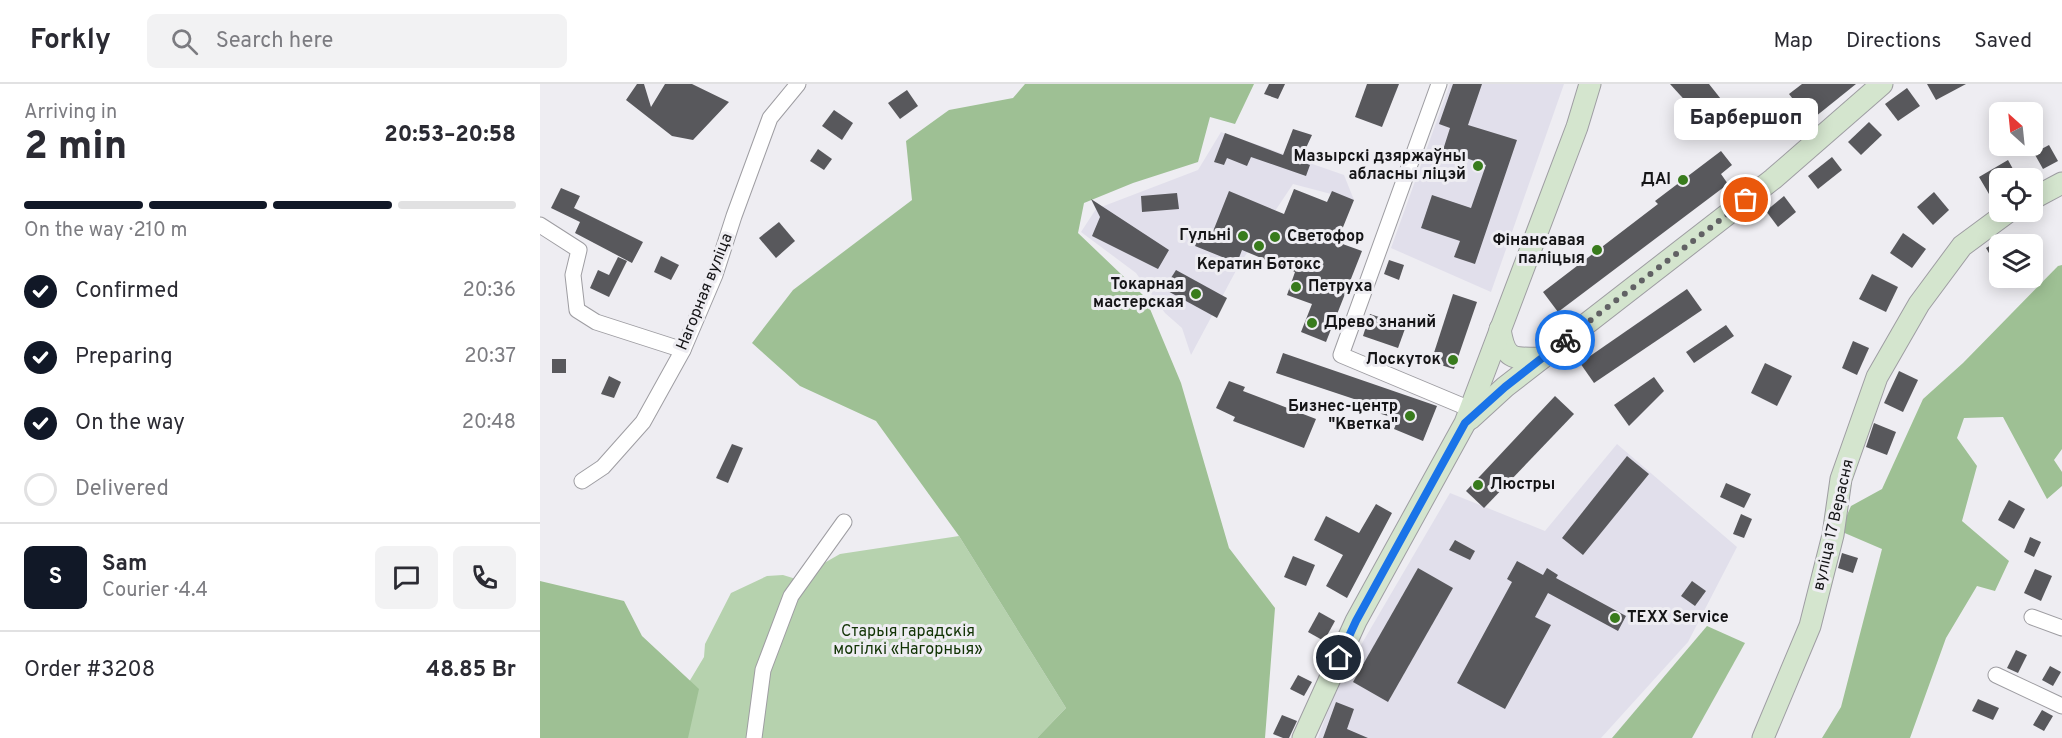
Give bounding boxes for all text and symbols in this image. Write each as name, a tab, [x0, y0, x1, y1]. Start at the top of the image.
search box	[147, 14, 567, 68]
text: Forkly	[30, 23, 111, 59]
icon: search	[168, 25, 201, 58]
text: Search here	[216, 28, 333, 55]
text: Map	[1773, 28, 1813, 55]
text: Directions	[1846, 28, 1941, 55]
text: Saved	[1974, 28, 2032, 55]
callout: Барбершоп	[1674, 98, 1818, 140]
text: Arriving in	[24, 100, 117, 126]
north arrow	[1989, 102, 2043, 156]
map controls	[1989, 102, 2043, 288]
text: Барбершоп	[1690, 106, 1802, 132]
text: 20:53–20:58	[384, 122, 516, 149]
text: 2 min	[24, 124, 127, 173]
place label: Мазырскі дзяржаўны абласны ліцэй	[1294, 147, 1466, 185]
marker: Мазырскі дзяржаўны абласны ліцэй	[1471, 159, 1485, 173]
button: locate	[1989, 168, 2043, 222]
place label: ДАІ	[1641, 170, 1671, 190]
marker: ДАІ	[1676, 173, 1690, 187]
pin	[1720, 174, 1771, 225]
icon: bag	[1729, 183, 1762, 216]
text: On the way · 210 m	[24, 218, 188, 244]
place label: Гульнi	[1179, 226, 1231, 246]
place label: Светофор	[1287, 227, 1364, 247]
marker: Гульнi	[1236, 229, 1250, 243]
marker: Светофор	[1268, 230, 1282, 244]
street label: Нагорная вуліца	[672, 231, 738, 353]
place label: Фінансавая паліцыя	[1493, 231, 1585, 269]
button: layers	[1989, 234, 2043, 288]
marker: Кератин Ботокс	[1252, 239, 1266, 253]
marker: Фінансавая паліцыя	[1590, 243, 1604, 257]
place label: Кератин Ботокс	[1197, 255, 1321, 275]
icon: check	[24, 275, 57, 308]
place label: Токарная мастерская	[1093, 275, 1184, 313]
place label: Петруха	[1308, 277, 1372, 297]
text: Confirmed	[75, 278, 179, 305]
text: 20:36	[462, 278, 516, 304]
marker: Петруха	[1289, 280, 1303, 294]
marker: Токарная мастерская	[1189, 287, 1203, 301]
courier	[1535, 310, 1595, 370]
place label: Древо знаний	[1324, 313, 1436, 333]
marker: Древо знаний	[1305, 316, 1319, 330]
icon: bike	[1549, 324, 1582, 357]
icon: check	[24, 341, 57, 374]
text: Preparing	[75, 344, 173, 371]
text: 20:37	[464, 344, 516, 370]
place label: Лоскуток	[1366, 350, 1441, 370]
marker: Лоскуток	[1446, 353, 1460, 367]
place label: Бизнес-центр "Кветка"	[1288, 397, 1398, 435]
icon: check	[24, 407, 57, 440]
marker: Бизнес-центр "Кветка"	[1403, 409, 1417, 423]
text: On the way	[75, 410, 185, 437]
text: 20:48	[462, 410, 516, 436]
street label: вуліца 17 Верасня	[1809, 457, 1859, 593]
place label: Люстры	[1490, 475, 1555, 495]
text: Delivered	[75, 476, 169, 503]
marker: Люстры	[1471, 478, 1485, 492]
button: chat	[375, 546, 438, 609]
button: phone	[453, 546, 516, 609]
text: Sam	[102, 551, 147, 578]
text: S	[49, 564, 62, 591]
text: Courier · 4.4	[102, 578, 208, 604]
place label: TEXX Service	[1627, 608, 1729, 628]
marker: TEXX Service	[1608, 611, 1622, 625]
park label: Старыя гарадскія могілкі «Нагорныя»	[833, 622, 983, 660]
pin	[1313, 632, 1364, 683]
icon: home	[1322, 641, 1355, 674]
text: Order #3208	[24, 657, 155, 684]
text: 48.85 Br	[426, 657, 516, 684]

